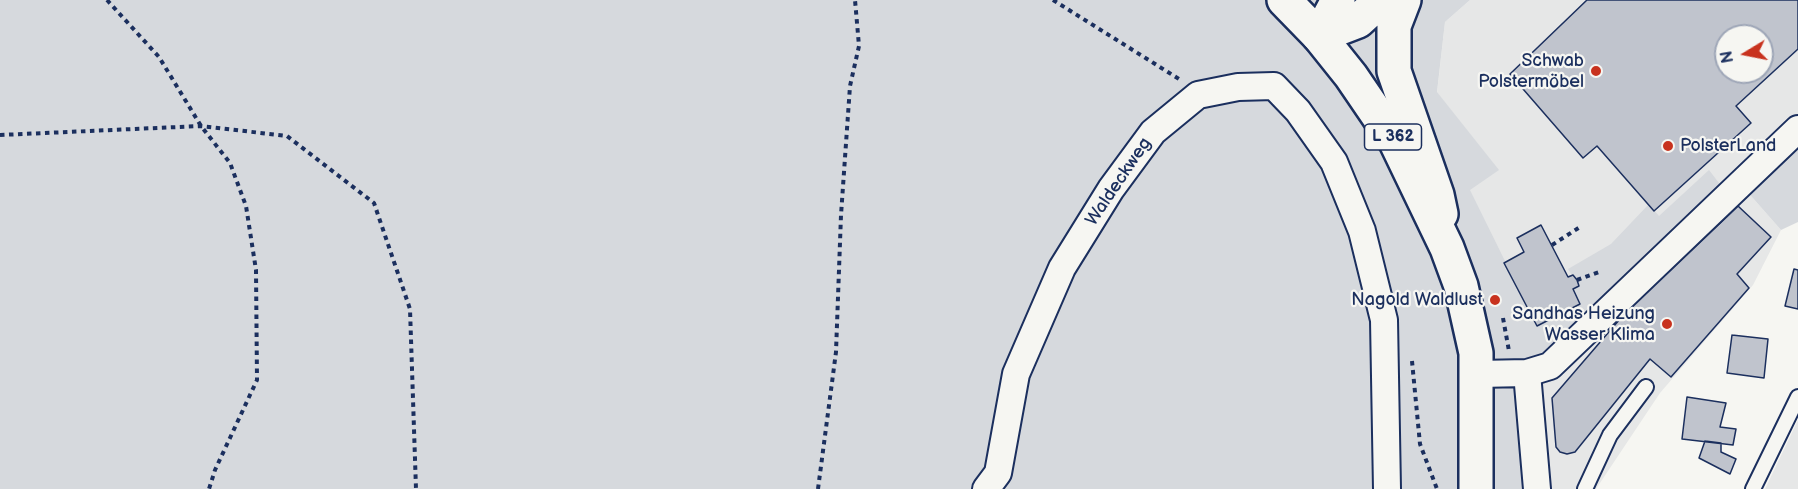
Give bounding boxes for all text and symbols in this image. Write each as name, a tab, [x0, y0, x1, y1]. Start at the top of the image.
north arrow	[1714, 24, 1774, 84]
text: N	[1717, 49, 1738, 64]
place label: Schwab Polstermöbel	[1478, 50, 1584, 92]
marker: Schwab Polstermöbel	[1589, 64, 1603, 78]
road number: L 362	[1364, 124, 1422, 150]
street label: Waldeckweg	[1082, 134, 1156, 230]
place label: PolsterLand	[1680, 135, 1776, 157]
marker: PolsterLand	[1661, 139, 1675, 153]
place label: Nagold Waldlust	[1351, 289, 1483, 311]
marker: Nagold Waldlust	[1488, 293, 1502, 307]
place label: Sandhas Heizung Wasser Klima	[1512, 303, 1655, 346]
marker: Sandhas Heizung Wasser Klima	[1660, 317, 1674, 331]

